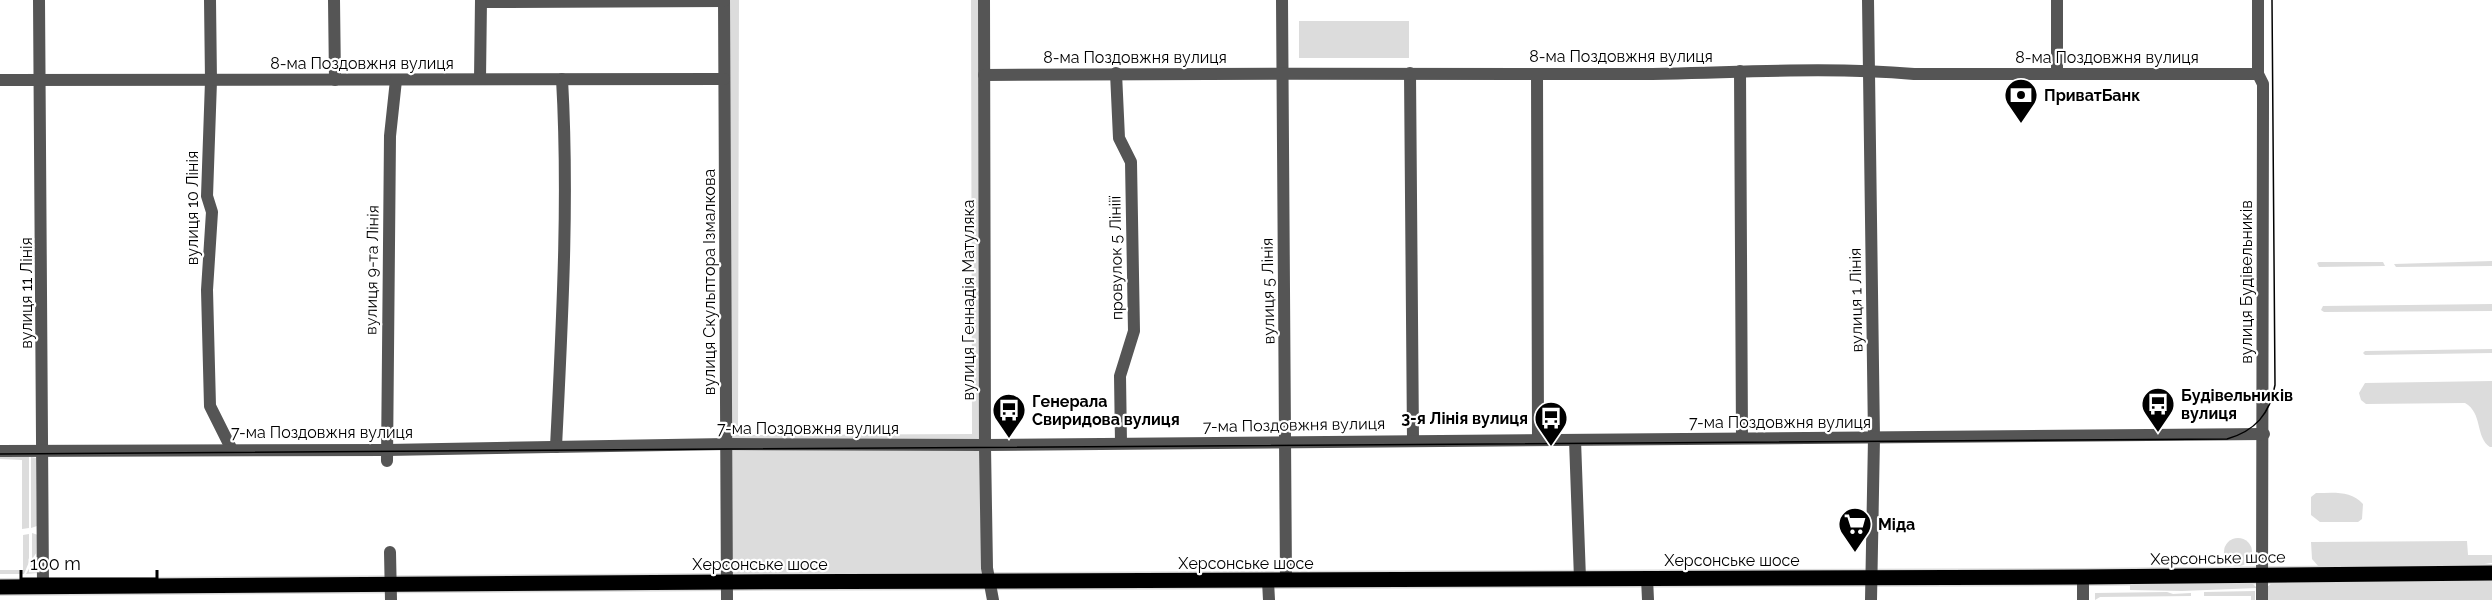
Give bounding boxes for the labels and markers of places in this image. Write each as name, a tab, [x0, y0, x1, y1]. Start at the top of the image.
bank icon: ПриватБанк	[2003, 77, 2039, 124]
place label: ПриватБанк	[2044, 86, 2140, 105]
bus stop icon: Будівельників вулиця	[2140, 386, 2176, 433]
place label: Будівельників вулиця	[2181, 386, 2293, 423]
bus stop icon: Генерала Свиридова вулиця	[991, 392, 1027, 439]
place label: Генерала Свиридова вулиця	[1032, 392, 1180, 429]
bus stop icon: 3-я Лінія вулиця	[1533, 400, 1569, 447]
place label: 3-я Лінія вулиця	[1401, 409, 1528, 428]
supermarket icon: Міда	[1837, 506, 1873, 553]
place label: Міда	[1878, 515, 1915, 534]

